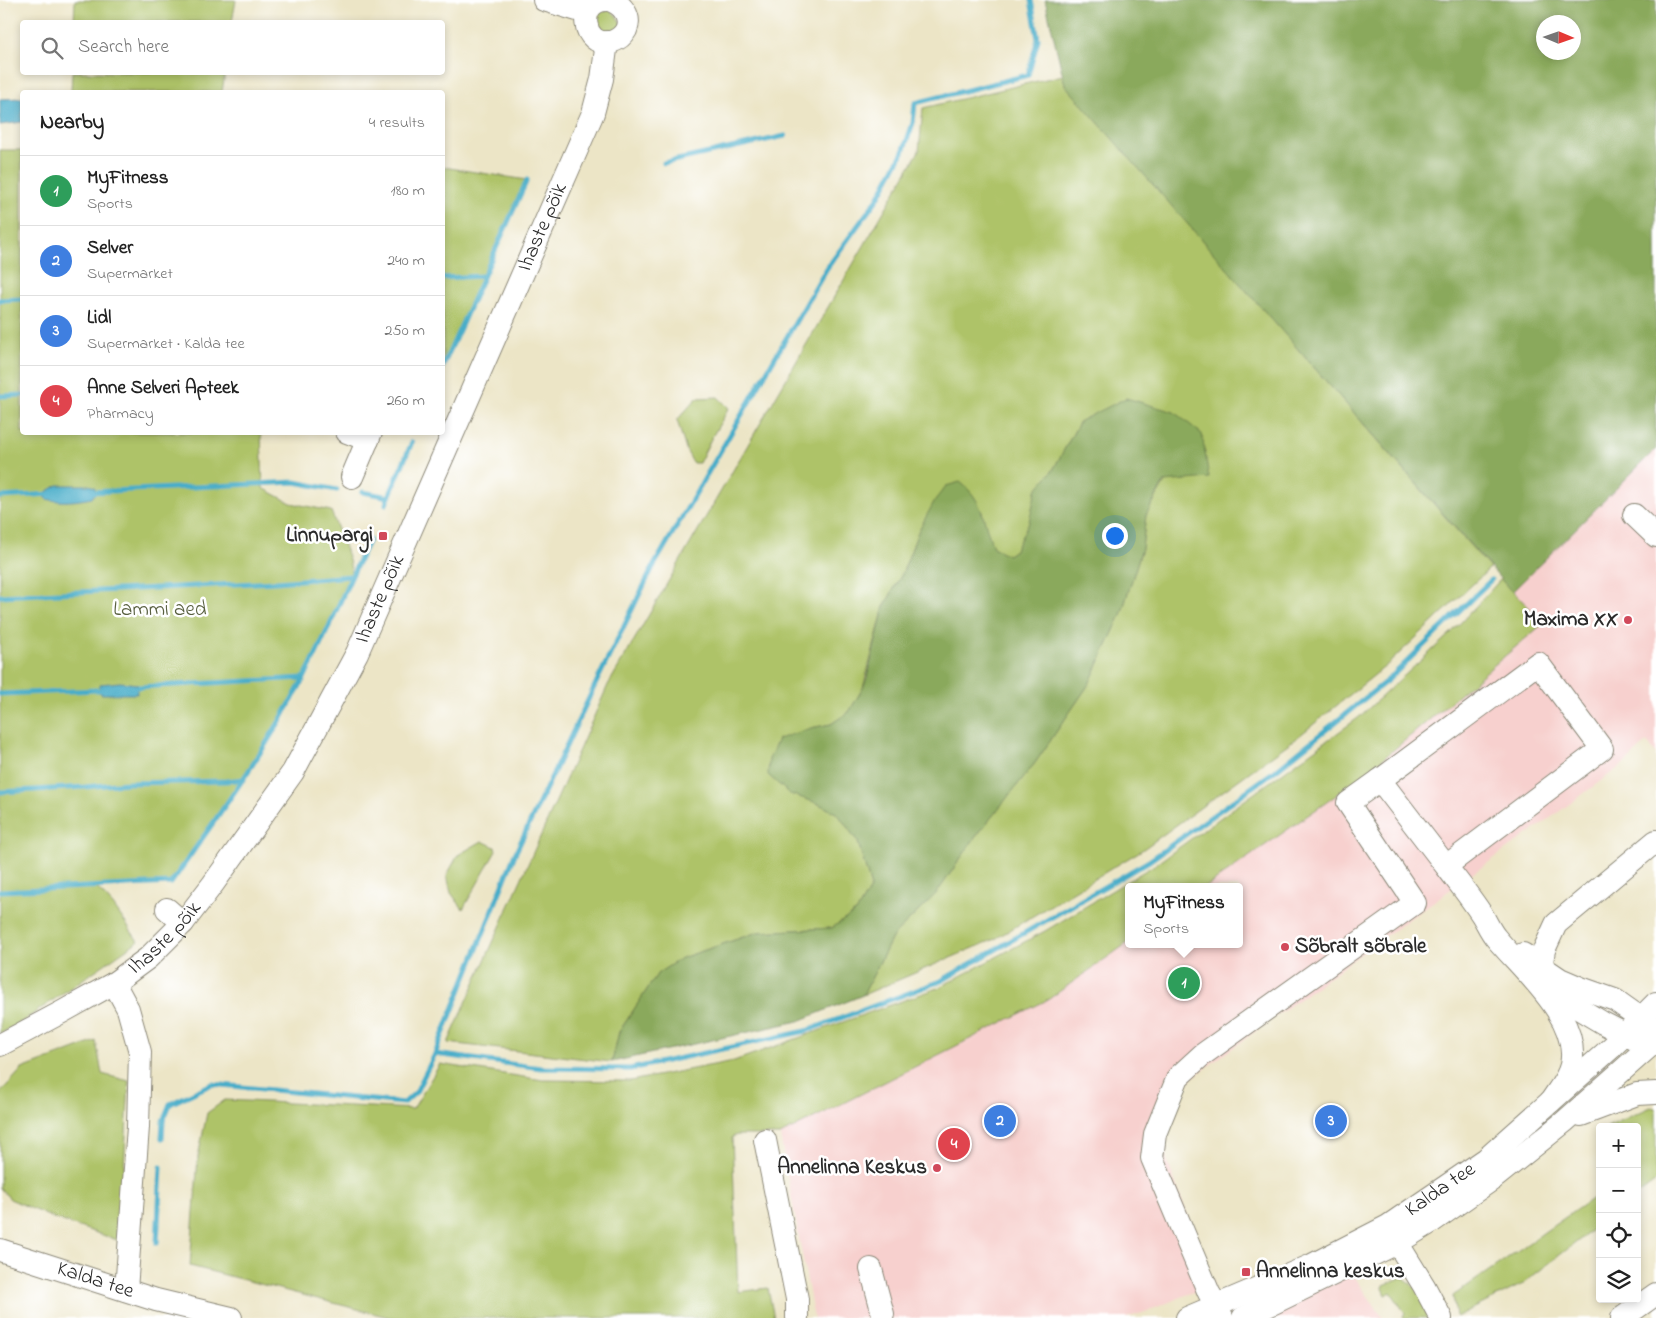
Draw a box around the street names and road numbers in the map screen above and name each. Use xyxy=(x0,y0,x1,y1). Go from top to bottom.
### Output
street label: Ihaste põik xyxy=(510,177,576,276)
street label: Ihaste põik xyxy=(348,550,413,648)
street label: Ihaste põik xyxy=(122,895,210,983)
street label: Kalda tee xyxy=(1399,1155,1482,1225)
street label: Kalda tee xyxy=(53,1254,138,1307)

